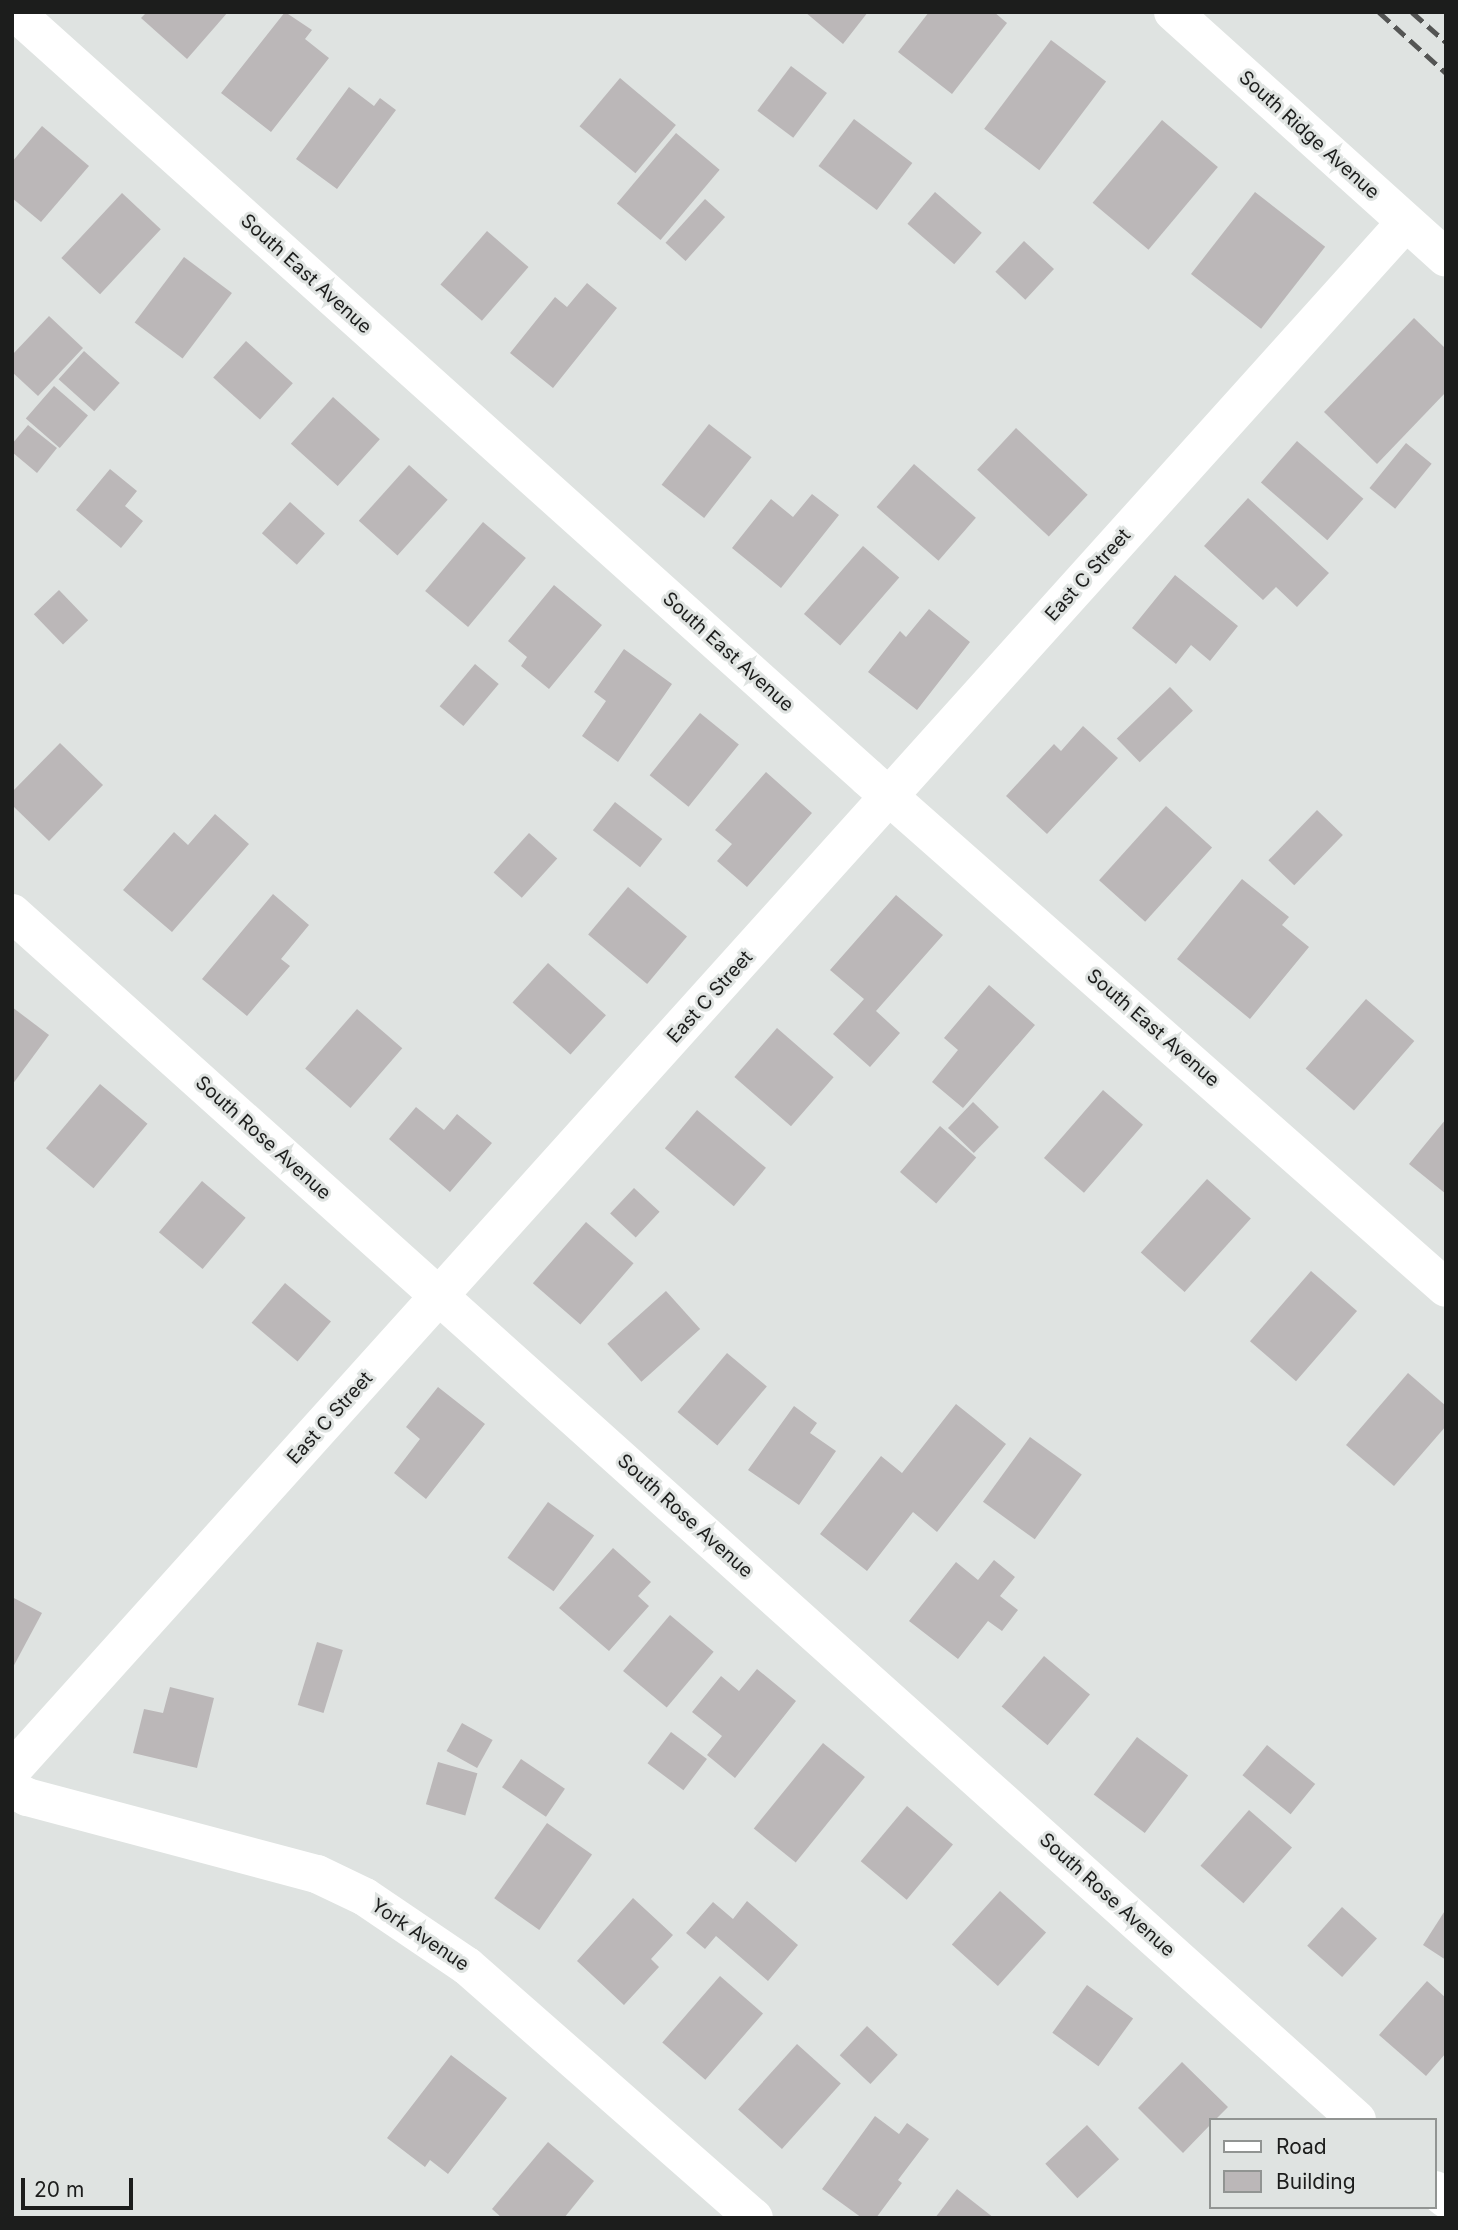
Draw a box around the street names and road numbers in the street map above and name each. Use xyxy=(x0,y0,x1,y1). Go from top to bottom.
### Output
street label: South Ridge Avenue xyxy=(1234,66,1384,204)
street label: South East Avenue xyxy=(236,209,376,339)
street label: East C Street xyxy=(1041,524,1135,626)
street label: South East Avenue xyxy=(658,587,798,717)
street label: East C Street xyxy=(663,946,757,1048)
street label: South East Avenue xyxy=(1082,964,1224,1092)
street label: South Rose Avenue xyxy=(191,1071,335,1205)
street label: East C Street xyxy=(283,1367,377,1469)
street label: South Rose Avenue xyxy=(613,1449,757,1583)
street label: South Rose Avenue xyxy=(1035,1828,1179,1962)
street label: York Avenue xyxy=(367,1894,473,1976)

